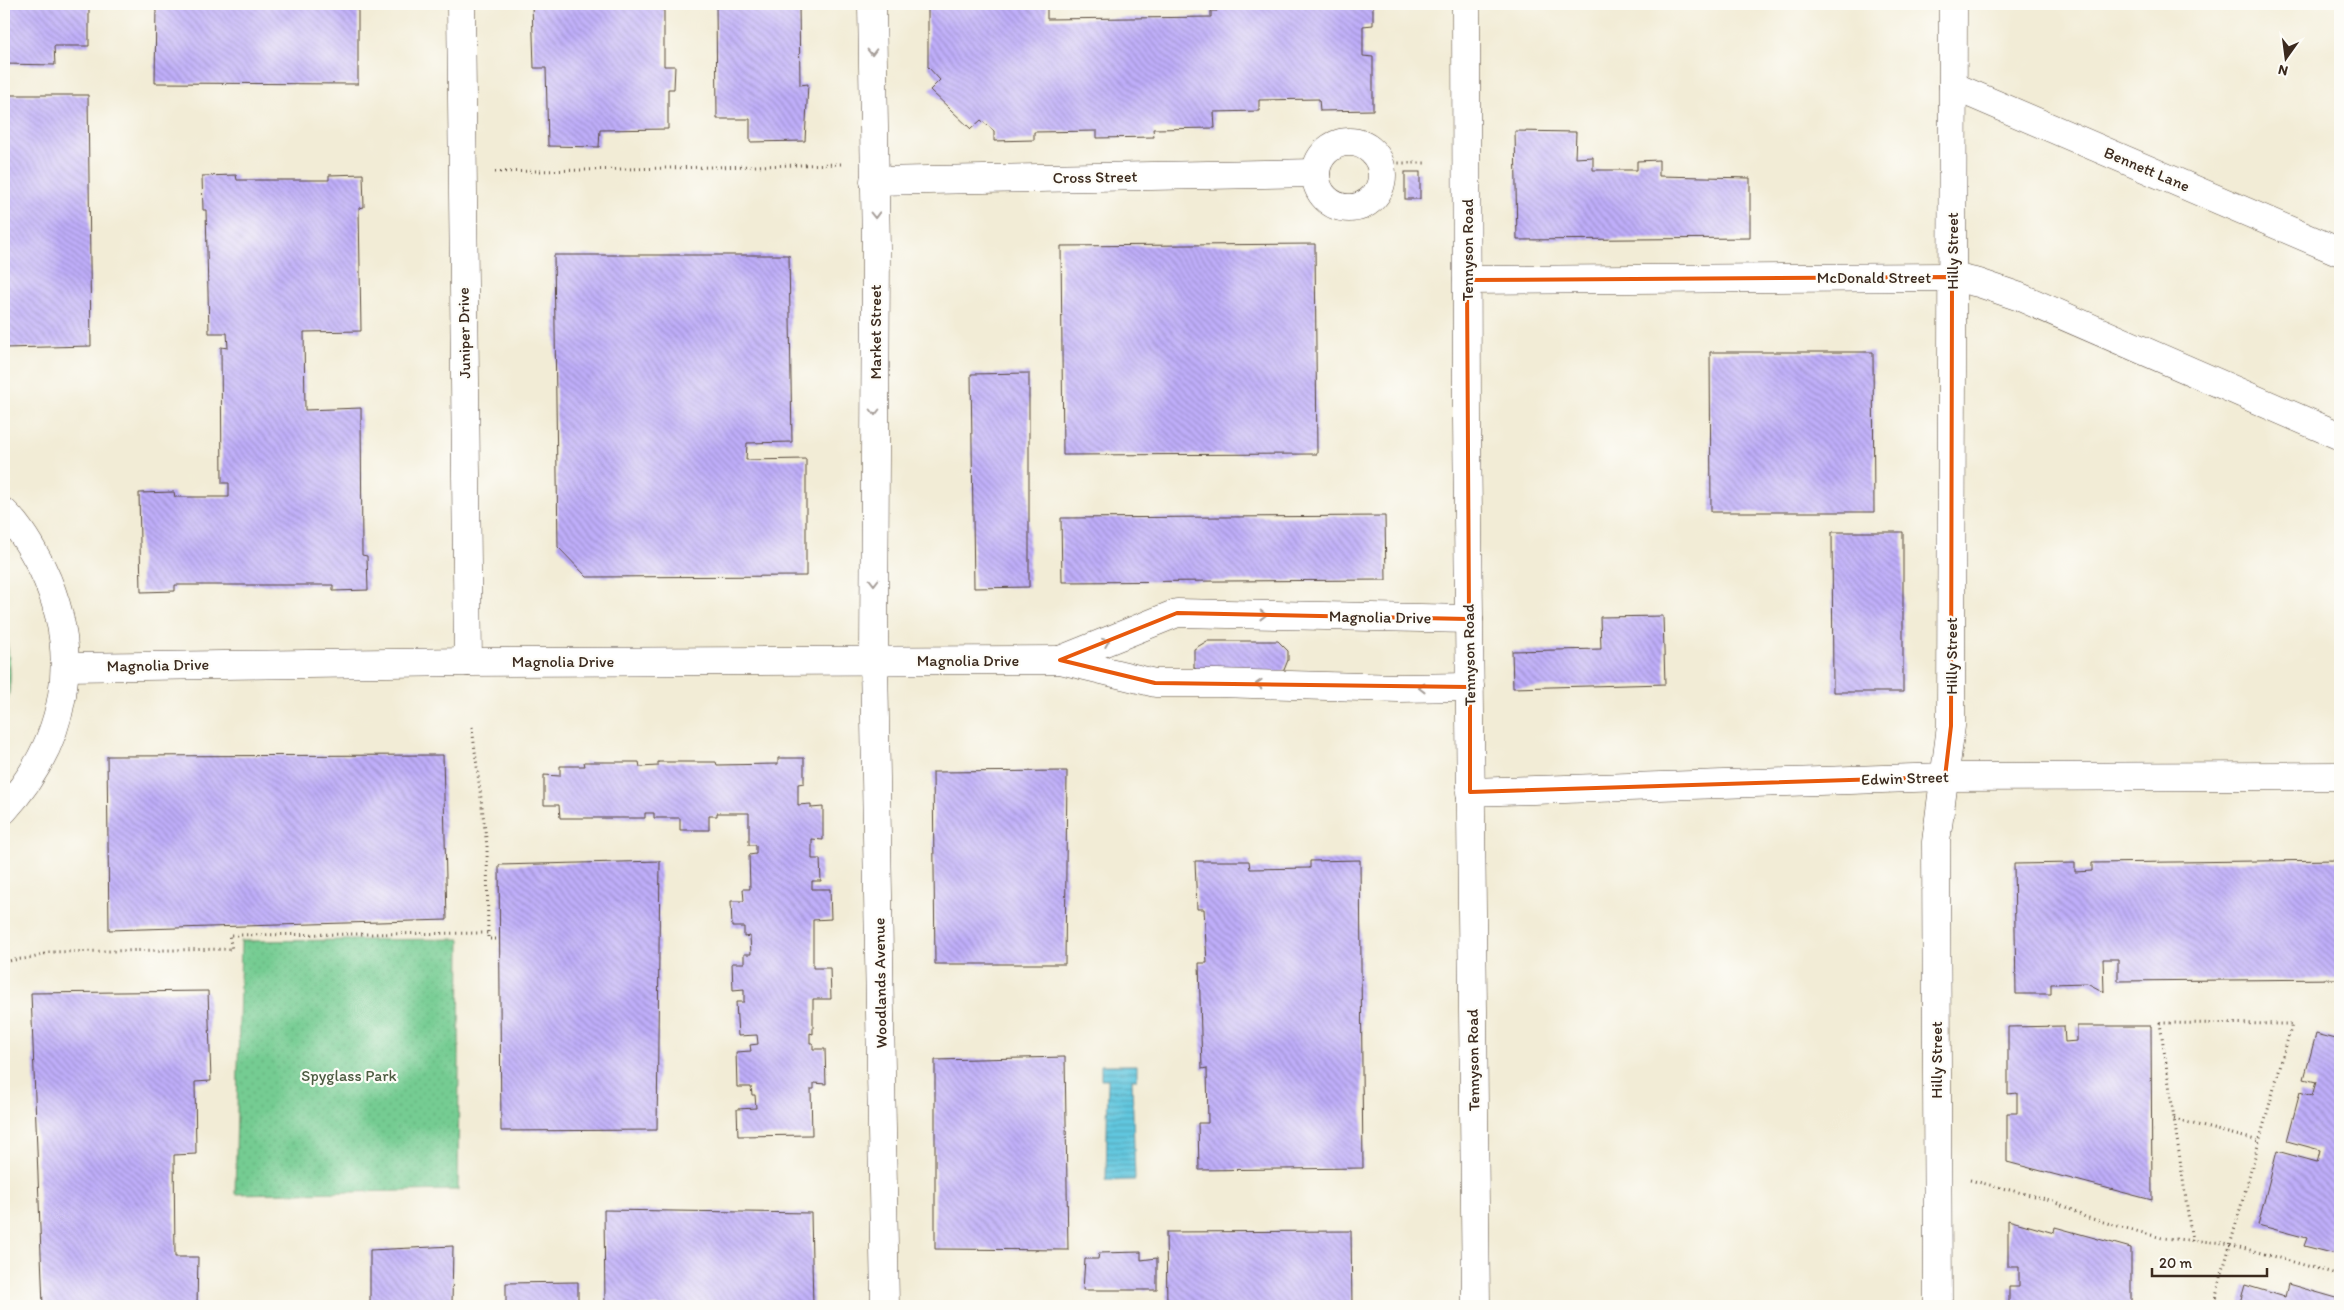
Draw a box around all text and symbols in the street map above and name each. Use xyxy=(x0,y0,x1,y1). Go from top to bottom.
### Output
north arrow xyxy=(2262,32,2312,82)
one-way arrow xyxy=(867,49,877,57)
text: N xyxy=(2276,61,2290,80)
street label: Bennett Lane xyxy=(2101,142,2193,196)
street label: Cross Street xyxy=(1052,167,1138,187)
street label: Tennyson Road xyxy=(1458,199,1477,301)
one-way arrow xyxy=(870,212,880,219)
street label: Hilly Street xyxy=(1943,212,1962,290)
street label: McDonald Street xyxy=(1817,268,1931,287)
street label: Market Street xyxy=(866,284,885,380)
street label: Juniper Drive xyxy=(454,287,474,379)
one-way arrow xyxy=(870,409,880,417)
one-way arrow xyxy=(869,578,879,586)
street label: Tennyson Road xyxy=(1459,603,1479,706)
street label: Magnolia Drive xyxy=(1329,607,1432,627)
one-way arrow xyxy=(1259,610,1267,620)
street label: Hilly Street xyxy=(1942,617,1961,695)
one-way arrow xyxy=(1101,638,1110,648)
street label: Magnolia Drive xyxy=(917,651,1020,670)
street label: Magnolia Drive xyxy=(512,652,615,671)
street label: Magnolia Drive xyxy=(107,655,210,675)
one-way arrow xyxy=(1255,679,1262,689)
one-way arrow xyxy=(1417,683,1425,693)
street label: Edwin Street xyxy=(1861,767,1949,789)
street label: Woodlands Avenue xyxy=(869,917,891,1048)
street label: Tennyson Road xyxy=(1463,1008,1483,1111)
street label: Hilly Street xyxy=(1927,1021,1946,1099)
park label: Spyglass Park xyxy=(301,1066,397,1085)
scale bar xyxy=(2152,1245,2266,1277)
text: 20 m xyxy=(2159,1254,2193,1272)

